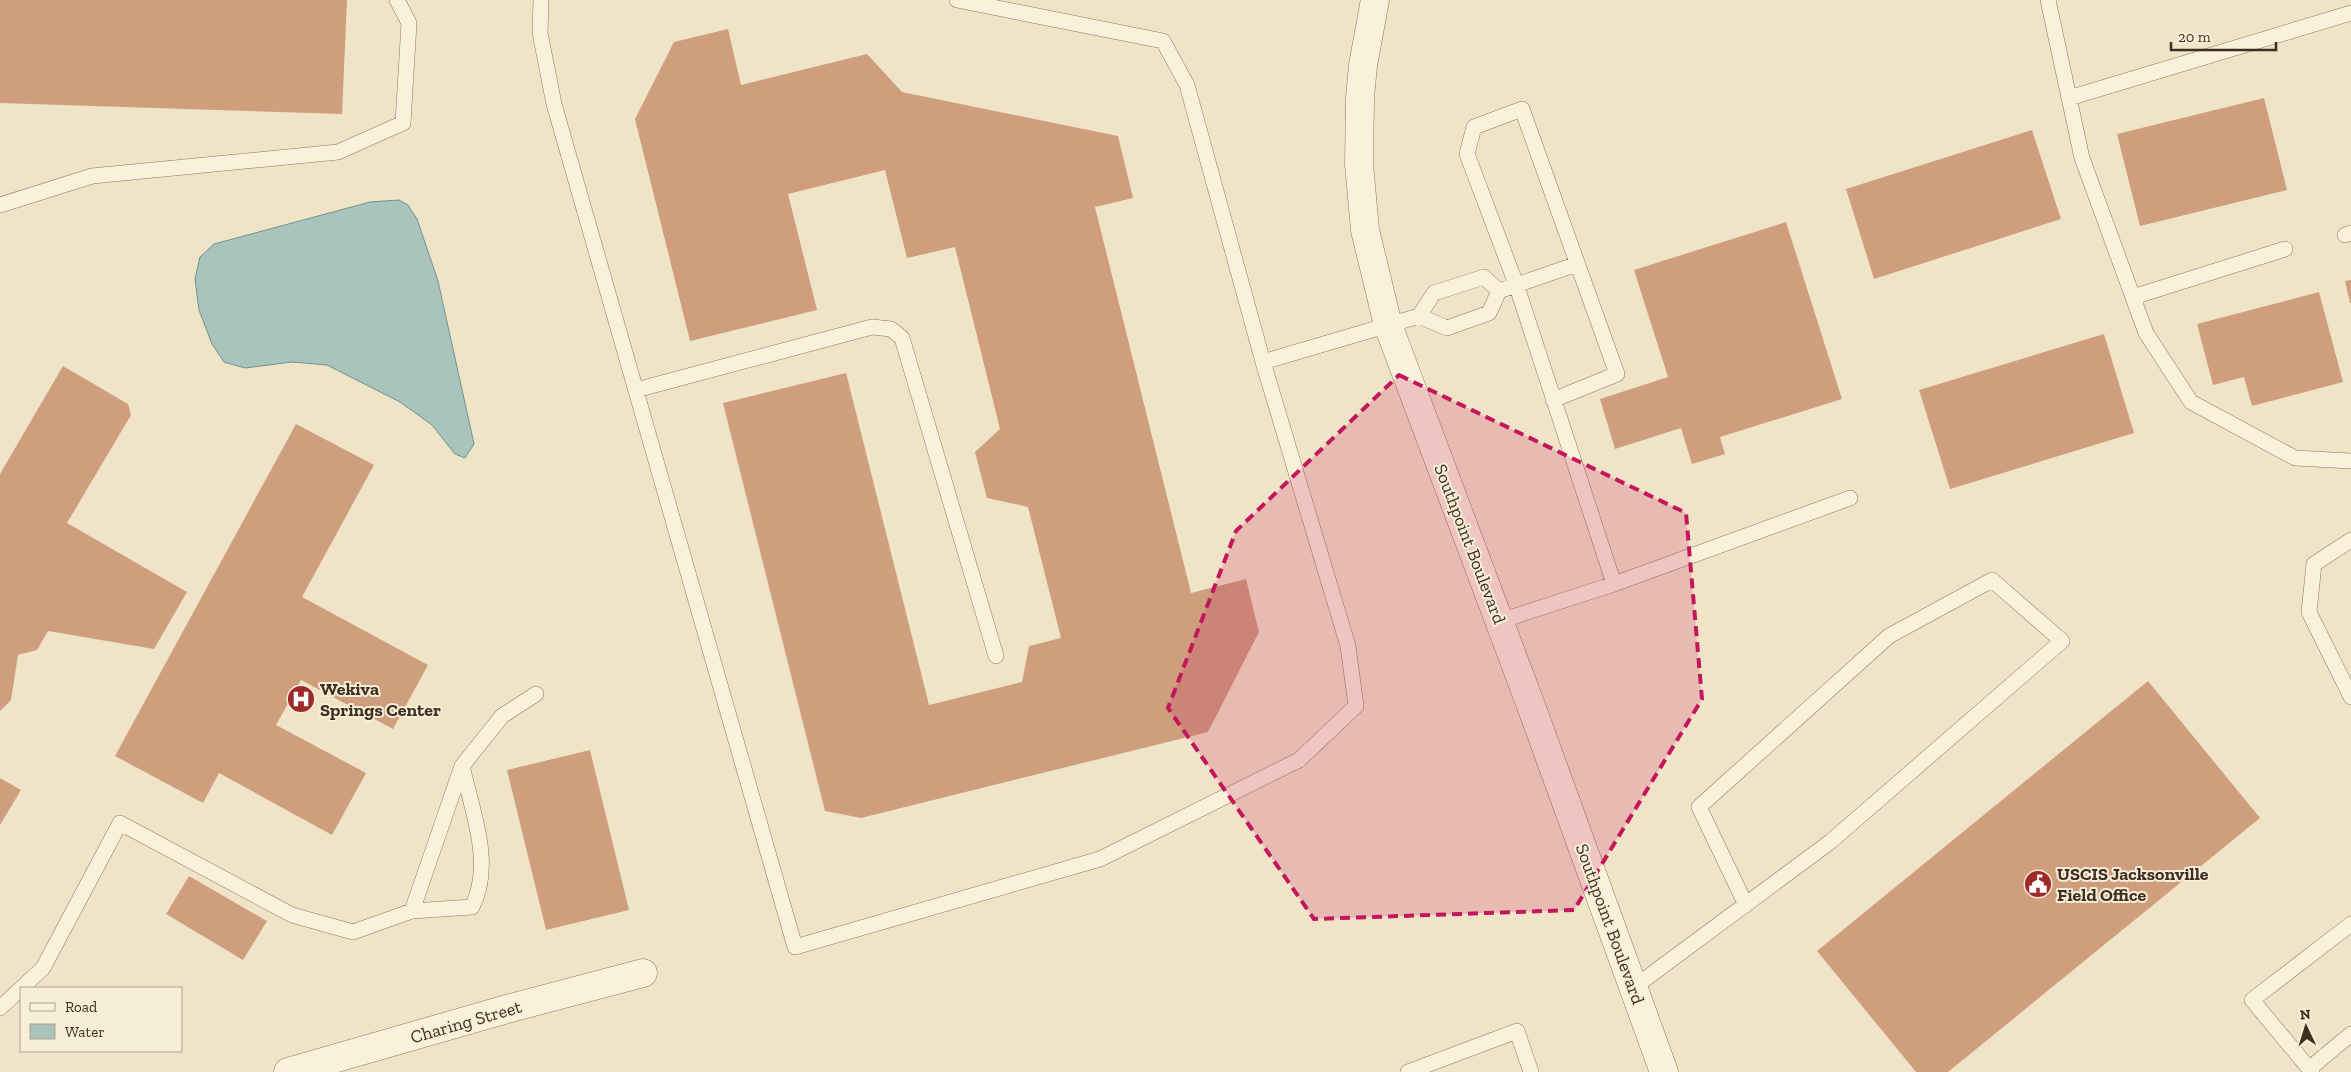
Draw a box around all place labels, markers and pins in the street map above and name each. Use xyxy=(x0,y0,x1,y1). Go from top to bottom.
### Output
place label: Wekiva Springs Center xyxy=(320,678,441,721)
hospital icon: Wekiva Springs Center xyxy=(286,684,316,714)
place label: USCIS Jacksonville Field Office xyxy=(2057,863,2209,906)
public building icon: USCIS Jacksonville Field Office xyxy=(2023,869,2053,899)

